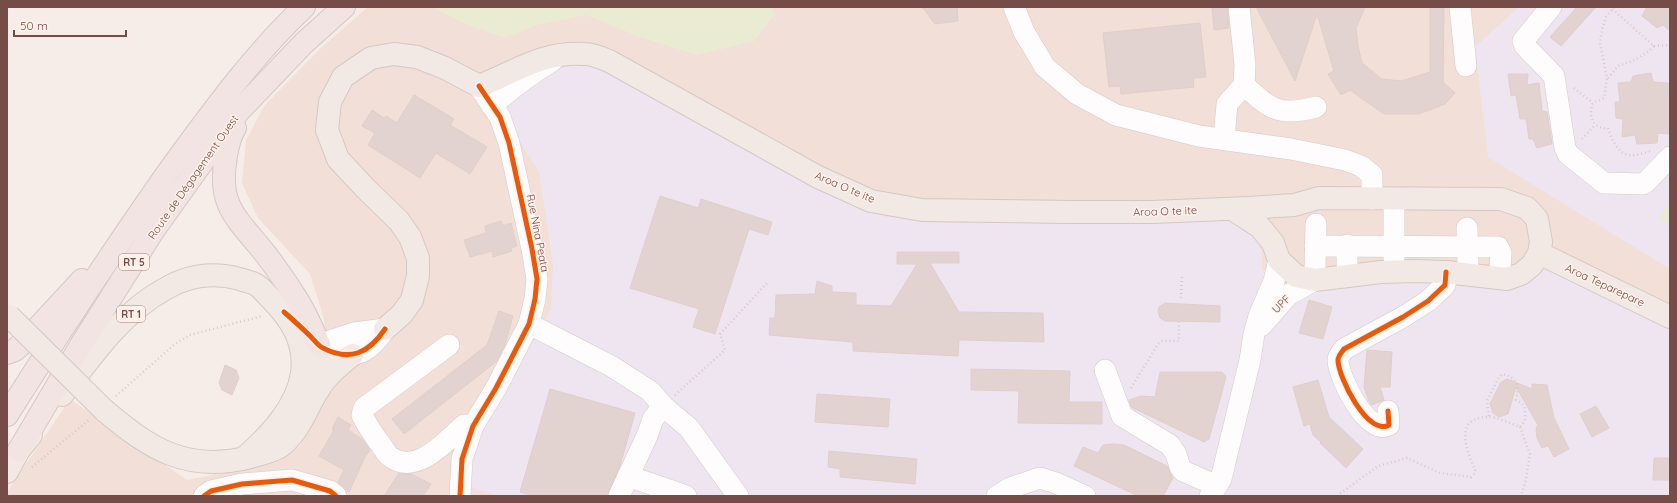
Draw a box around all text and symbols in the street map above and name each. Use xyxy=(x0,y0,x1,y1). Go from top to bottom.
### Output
scale bar xyxy=(14,12,126,38)
text: 50 m xyxy=(20,18,48,33)
street label: Route de Dégagement Ouest xyxy=(145,112,242,242)
street label: Aroa O te ite xyxy=(813,168,877,206)
street label: Rue Nina Peata xyxy=(524,193,552,273)
street label: Aroa O te ite xyxy=(1133,203,1197,219)
road number: RT 5 xyxy=(119,254,149,270)
street label: Aroa Teparepare xyxy=(1563,260,1647,310)
street label: UPF xyxy=(1269,292,1293,316)
road number: RT 1 xyxy=(117,306,145,322)

